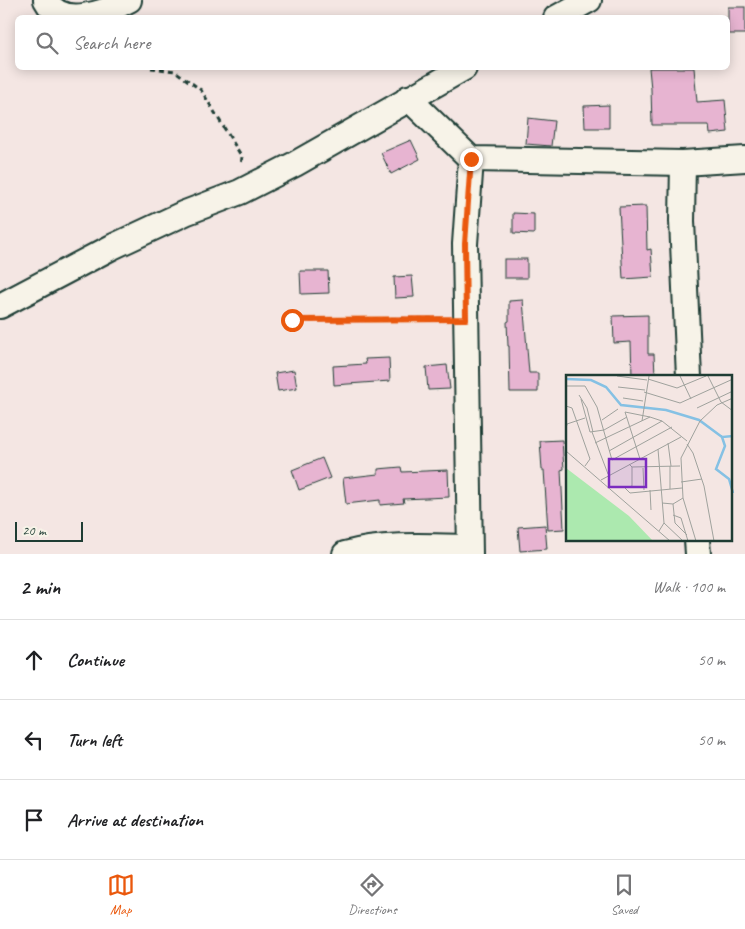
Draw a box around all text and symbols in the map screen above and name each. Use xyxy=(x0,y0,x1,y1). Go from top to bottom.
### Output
search box xyxy=(15,15,730,70)
icon: search xyxy=(33,29,61,57)
text: Search here xyxy=(73,31,150,55)
route end xyxy=(460,148,483,171)
route start xyxy=(281,309,304,332)
inset map xyxy=(566,375,732,542)
scale bar xyxy=(15,519,82,542)
text: 20 m xyxy=(22,522,46,539)
text: 2 min xyxy=(20,574,60,600)
text: Walk · 100 m xyxy=(653,577,725,597)
icon: ahead xyxy=(20,646,48,674)
text: Continue xyxy=(67,648,124,672)
text: 50 m xyxy=(698,650,725,670)
icon: left xyxy=(20,726,48,754)
text: Turn left xyxy=(67,728,122,752)
text: 50 m xyxy=(698,730,725,750)
icon: arrive xyxy=(20,806,48,834)
text: Arrive at destination xyxy=(67,808,203,832)
tab: Map xyxy=(107,871,135,918)
tab: Directions xyxy=(348,871,397,918)
tab: Saved xyxy=(610,871,638,918)

